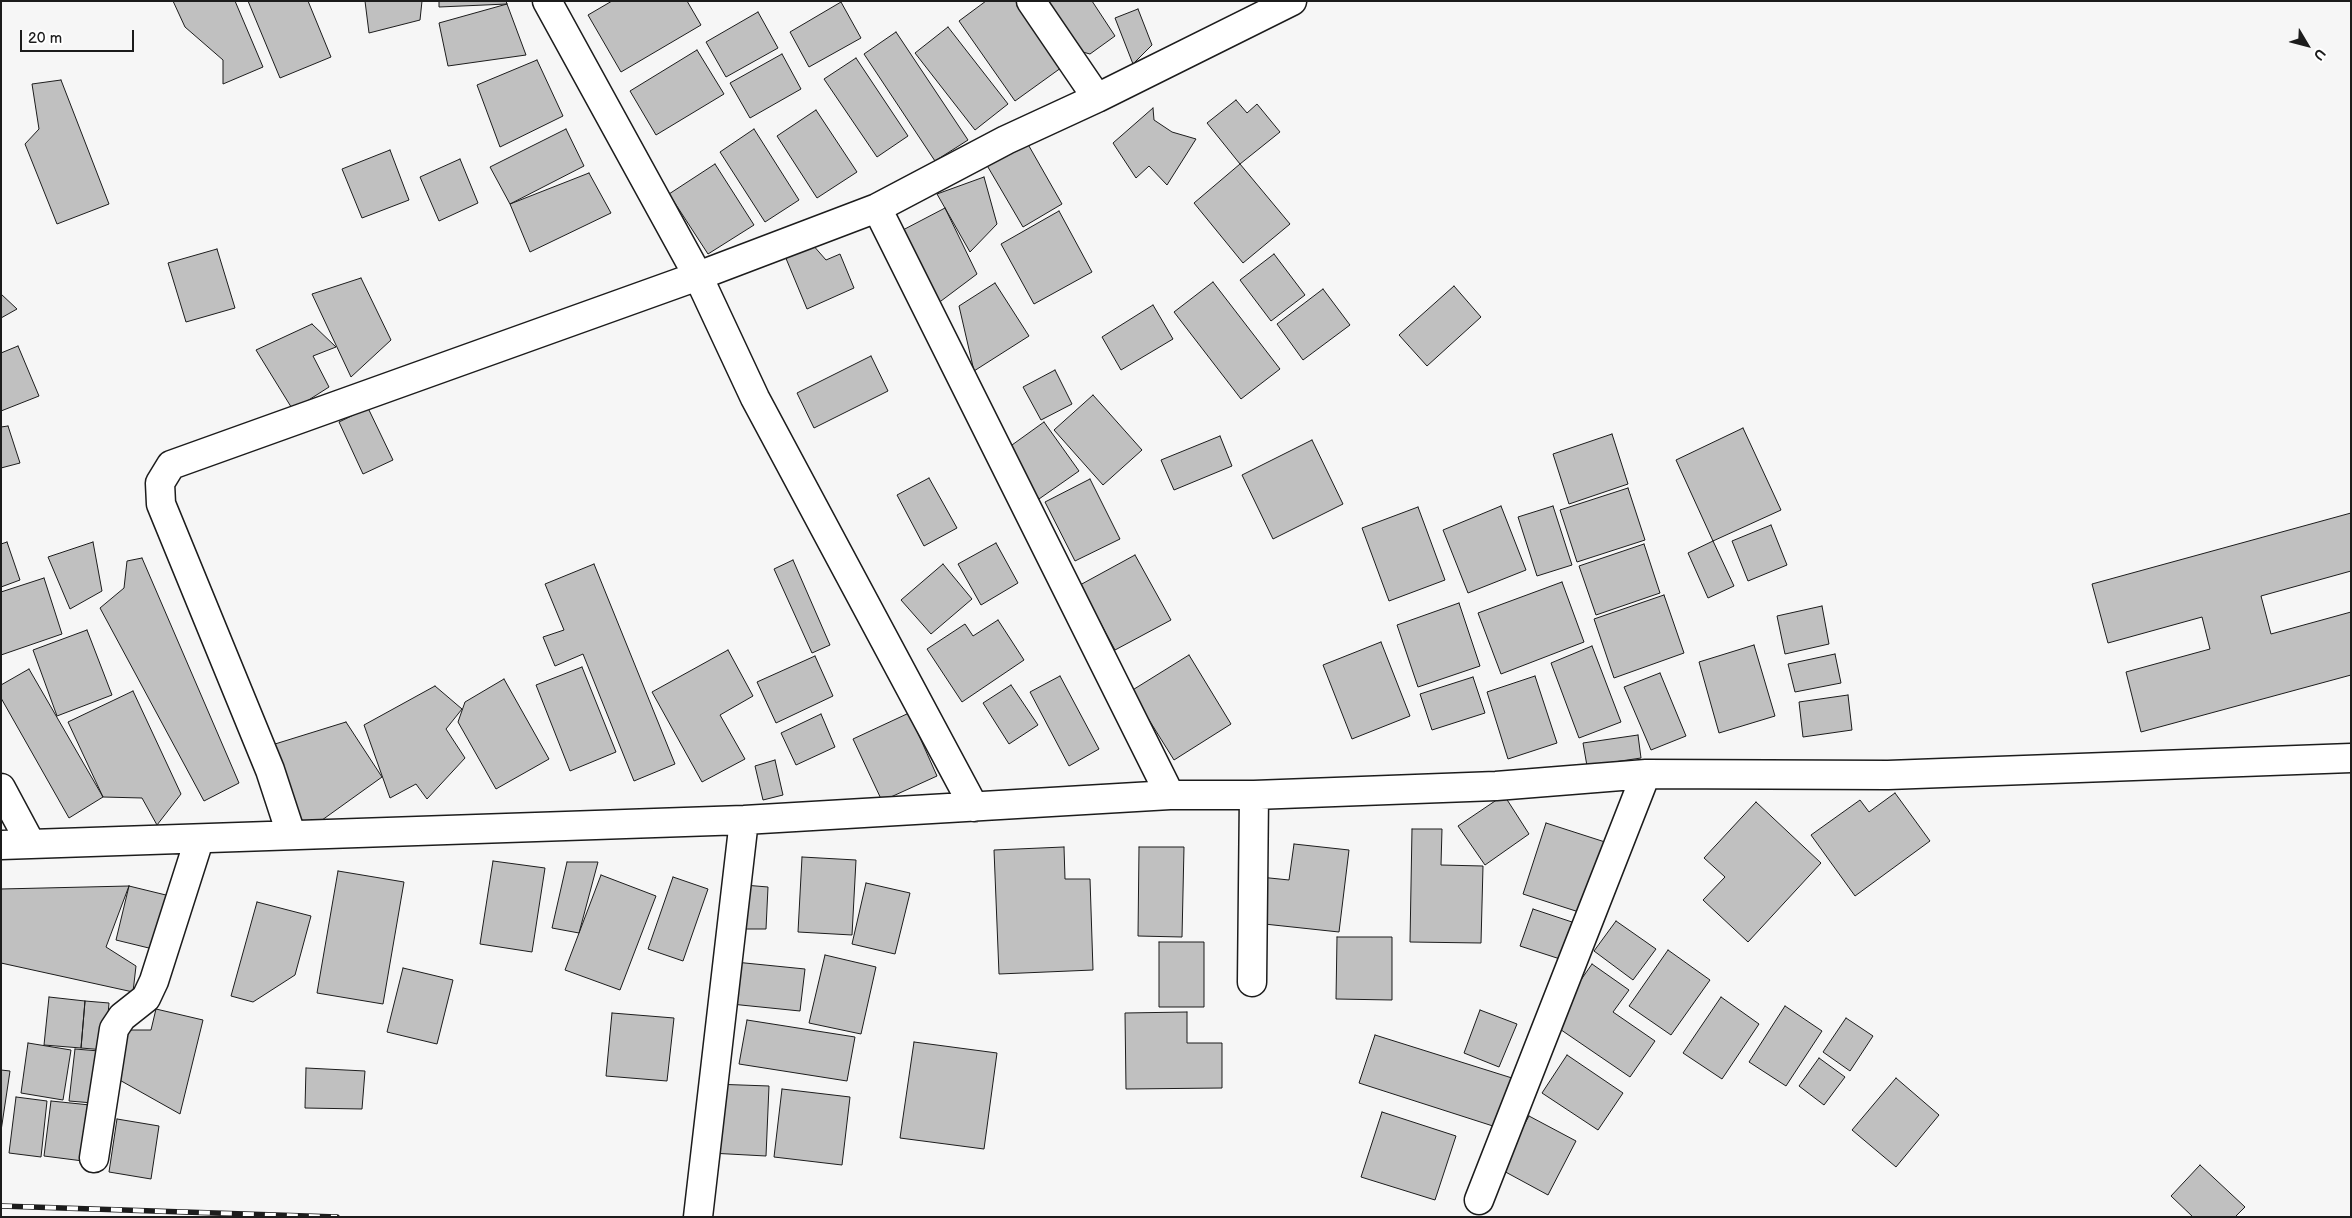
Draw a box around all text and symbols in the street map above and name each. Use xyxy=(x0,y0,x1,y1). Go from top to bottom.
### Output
scale bar xyxy=(22,20,136,52)
north arrow xyxy=(2282,20,2332,70)
text: 20 m xyxy=(28,29,62,48)
text: U xyxy=(2310,45,2329,63)

